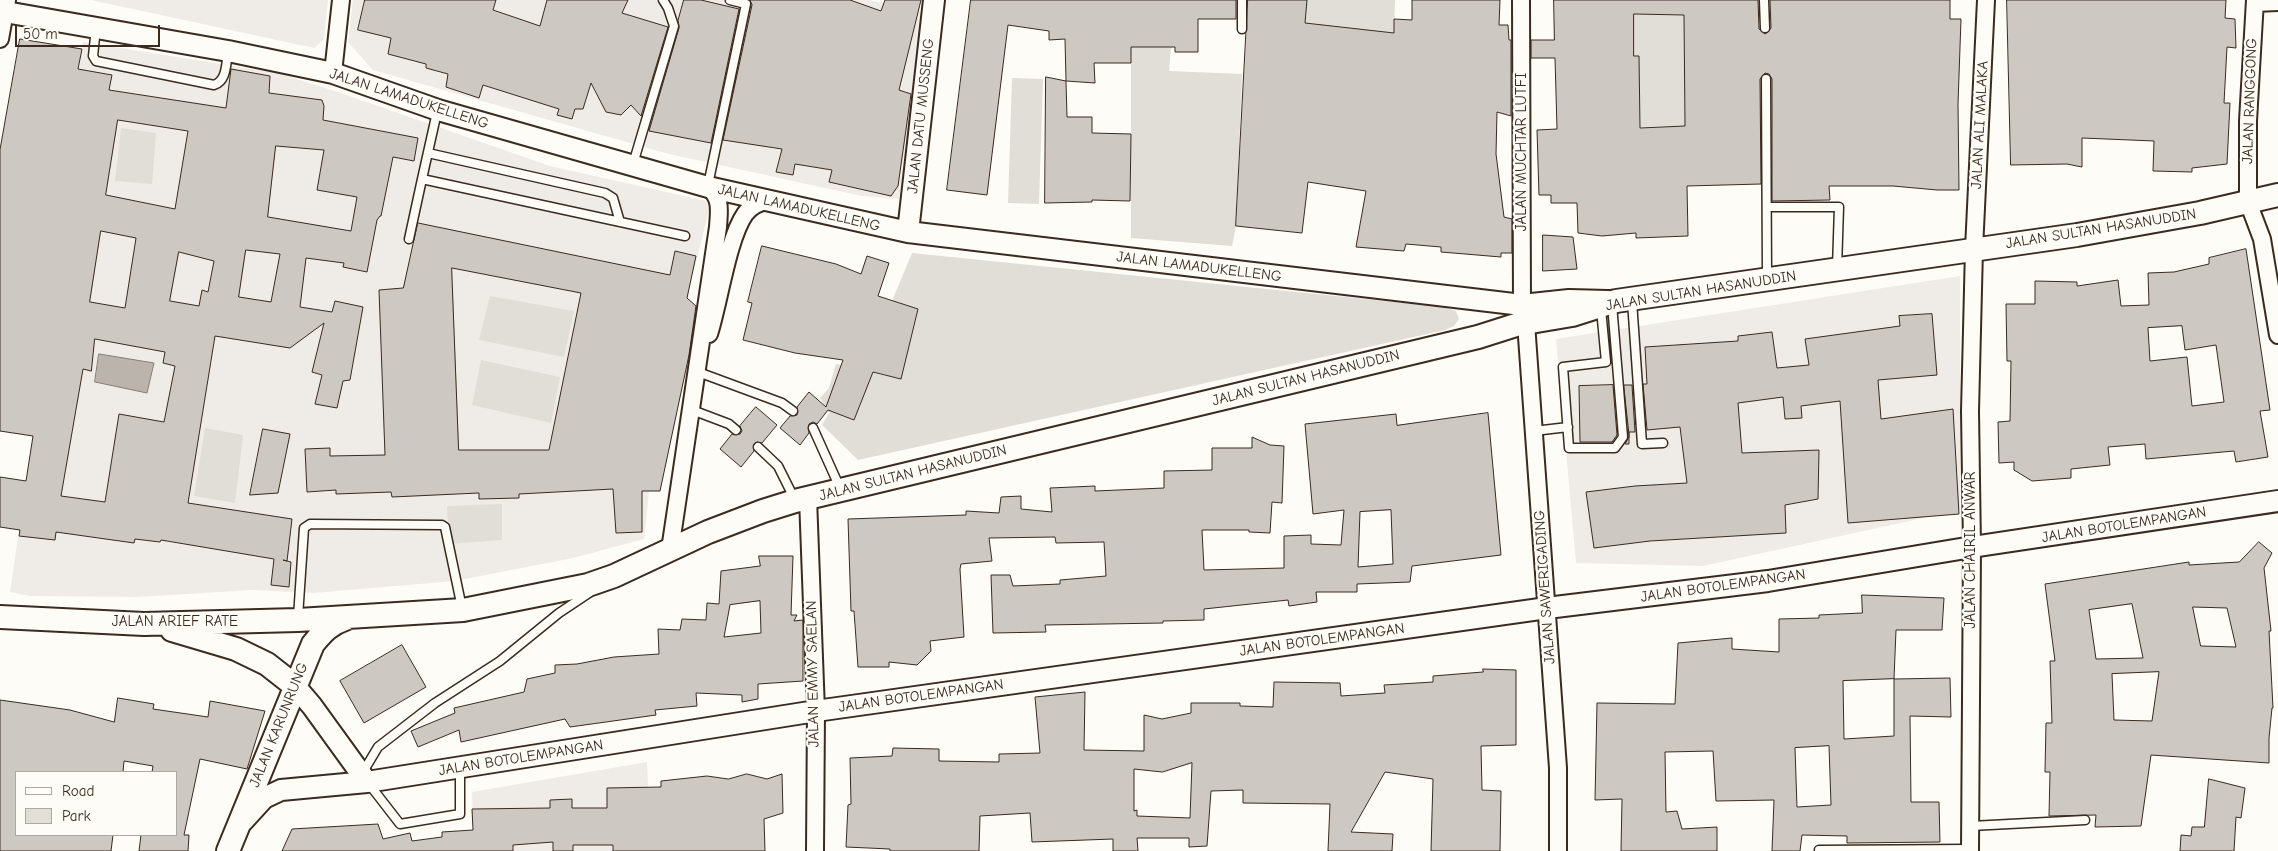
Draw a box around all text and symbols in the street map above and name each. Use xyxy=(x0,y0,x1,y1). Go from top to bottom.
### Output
scale bar xyxy=(18,15,162,47)
text: 50 m xyxy=(23,25,58,43)
street label: JALAN DATU MUSSENG xyxy=(904,37,938,195)
street label: JALAN RANGGONG xyxy=(2239,38,2261,164)
street label: JALAN ALI MALAKA xyxy=(1968,60,1992,190)
street label: JALAN LAMADUKELLENG xyxy=(327,65,491,133)
street label: JALAN MUCHTAR LUTFI xyxy=(1513,73,1531,231)
street label: JALAN LAMADUKELLENG xyxy=(716,181,882,235)
street label: JALAN SULTAN HASANUDDIN xyxy=(2005,205,2197,253)
street label: JALAN LAMADUKELLENG xyxy=(1115,248,1283,286)
street label: JALAN SULTAN HASANUDDIN xyxy=(1605,267,1797,315)
street label: JALAN SULTAN HASANUDDIN xyxy=(1210,346,1402,410)
street label: JALAN SULTAN HASANUDDIN xyxy=(817,441,1009,505)
street label: JALAN CHAIRIL ANWAR xyxy=(1962,471,1980,629)
street label: JALAN BOTOLEMPANGAN xyxy=(2040,503,2208,547)
street label: JALAN SAWERIGADING xyxy=(1531,509,1559,665)
street label: JALAN BOTOLEMPANGAN xyxy=(1639,566,1807,606)
street label: JALAN EMMY SAELAN xyxy=(803,600,823,748)
street label: JALAN ARIEF RATE xyxy=(112,613,238,631)
street label: JALAN BOTOLEMPANGAN xyxy=(1238,620,1406,660)
street label: JALAN KARUNRUNG xyxy=(246,660,312,790)
street label: JALAN BOTOLEMPANGAN xyxy=(837,676,1005,716)
street label: JALAN BOTOLEMPANGAN xyxy=(437,736,605,780)
legend xyxy=(15,771,178,836)
text: Road xyxy=(62,782,94,800)
text: Park xyxy=(62,807,91,825)

